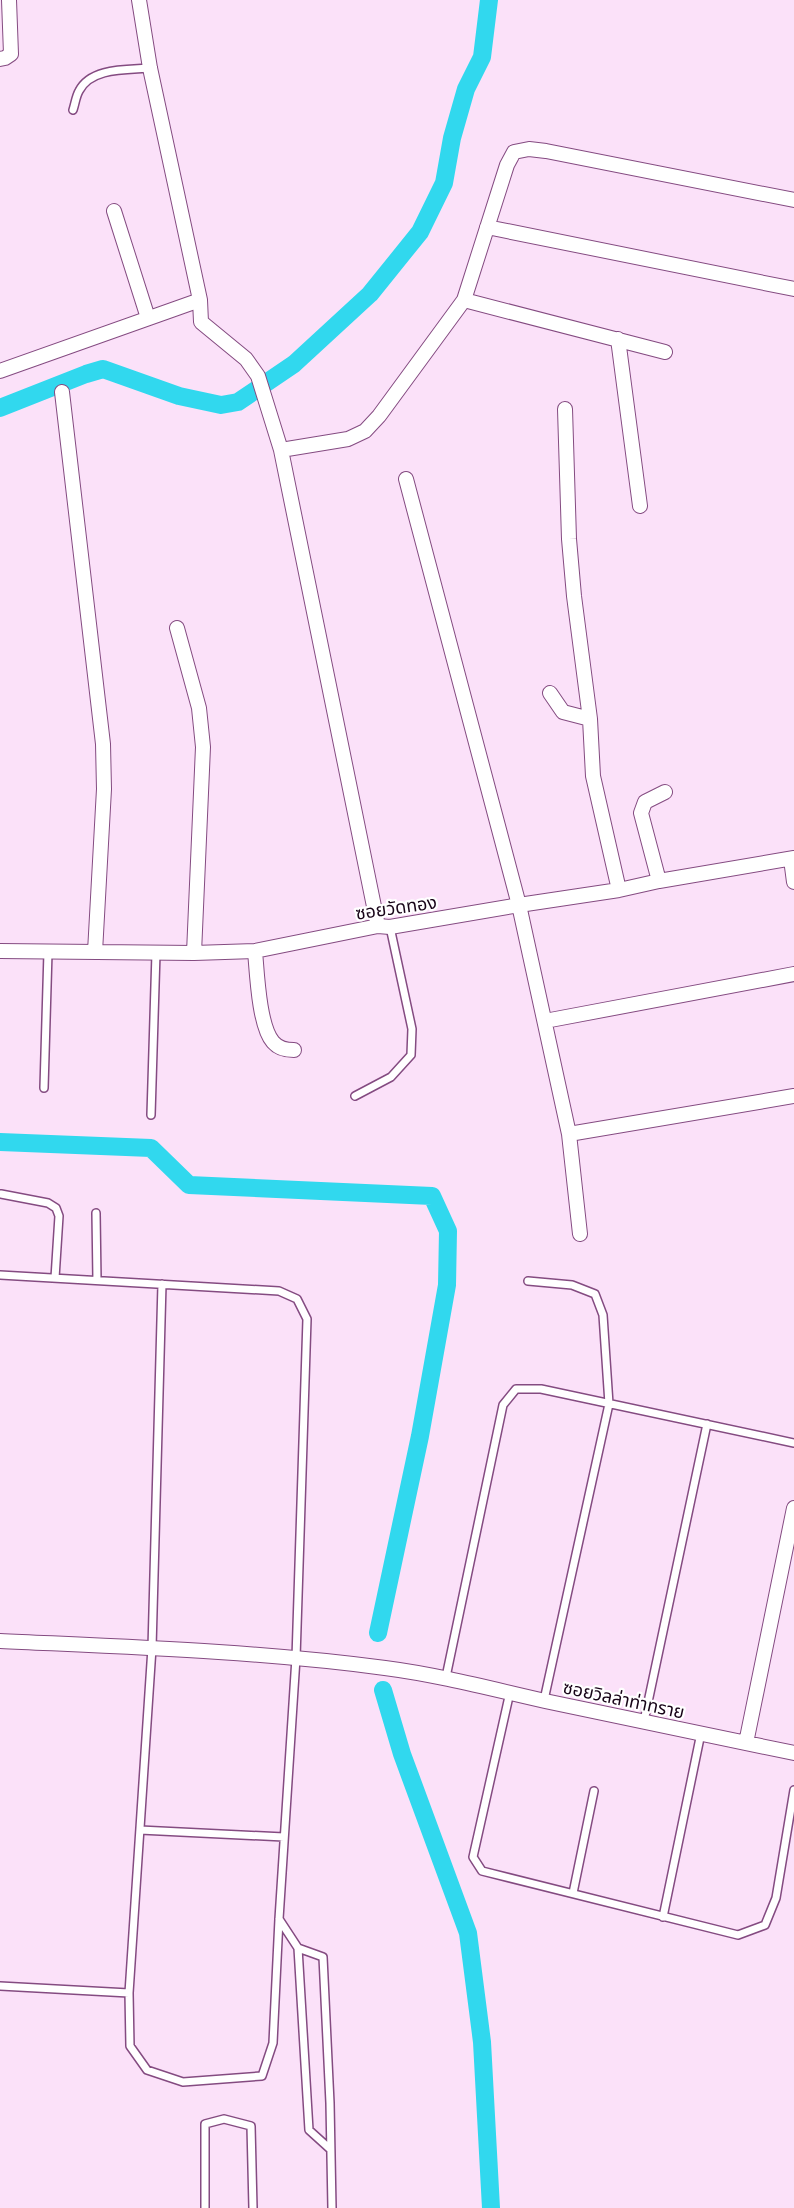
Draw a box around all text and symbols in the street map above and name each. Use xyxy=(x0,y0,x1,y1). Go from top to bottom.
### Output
street label: ซอยวัดทอง xyxy=(354,891,438,923)
street label: ซอยวิลล่าท่าทราย xyxy=(561,1676,687,1722)

